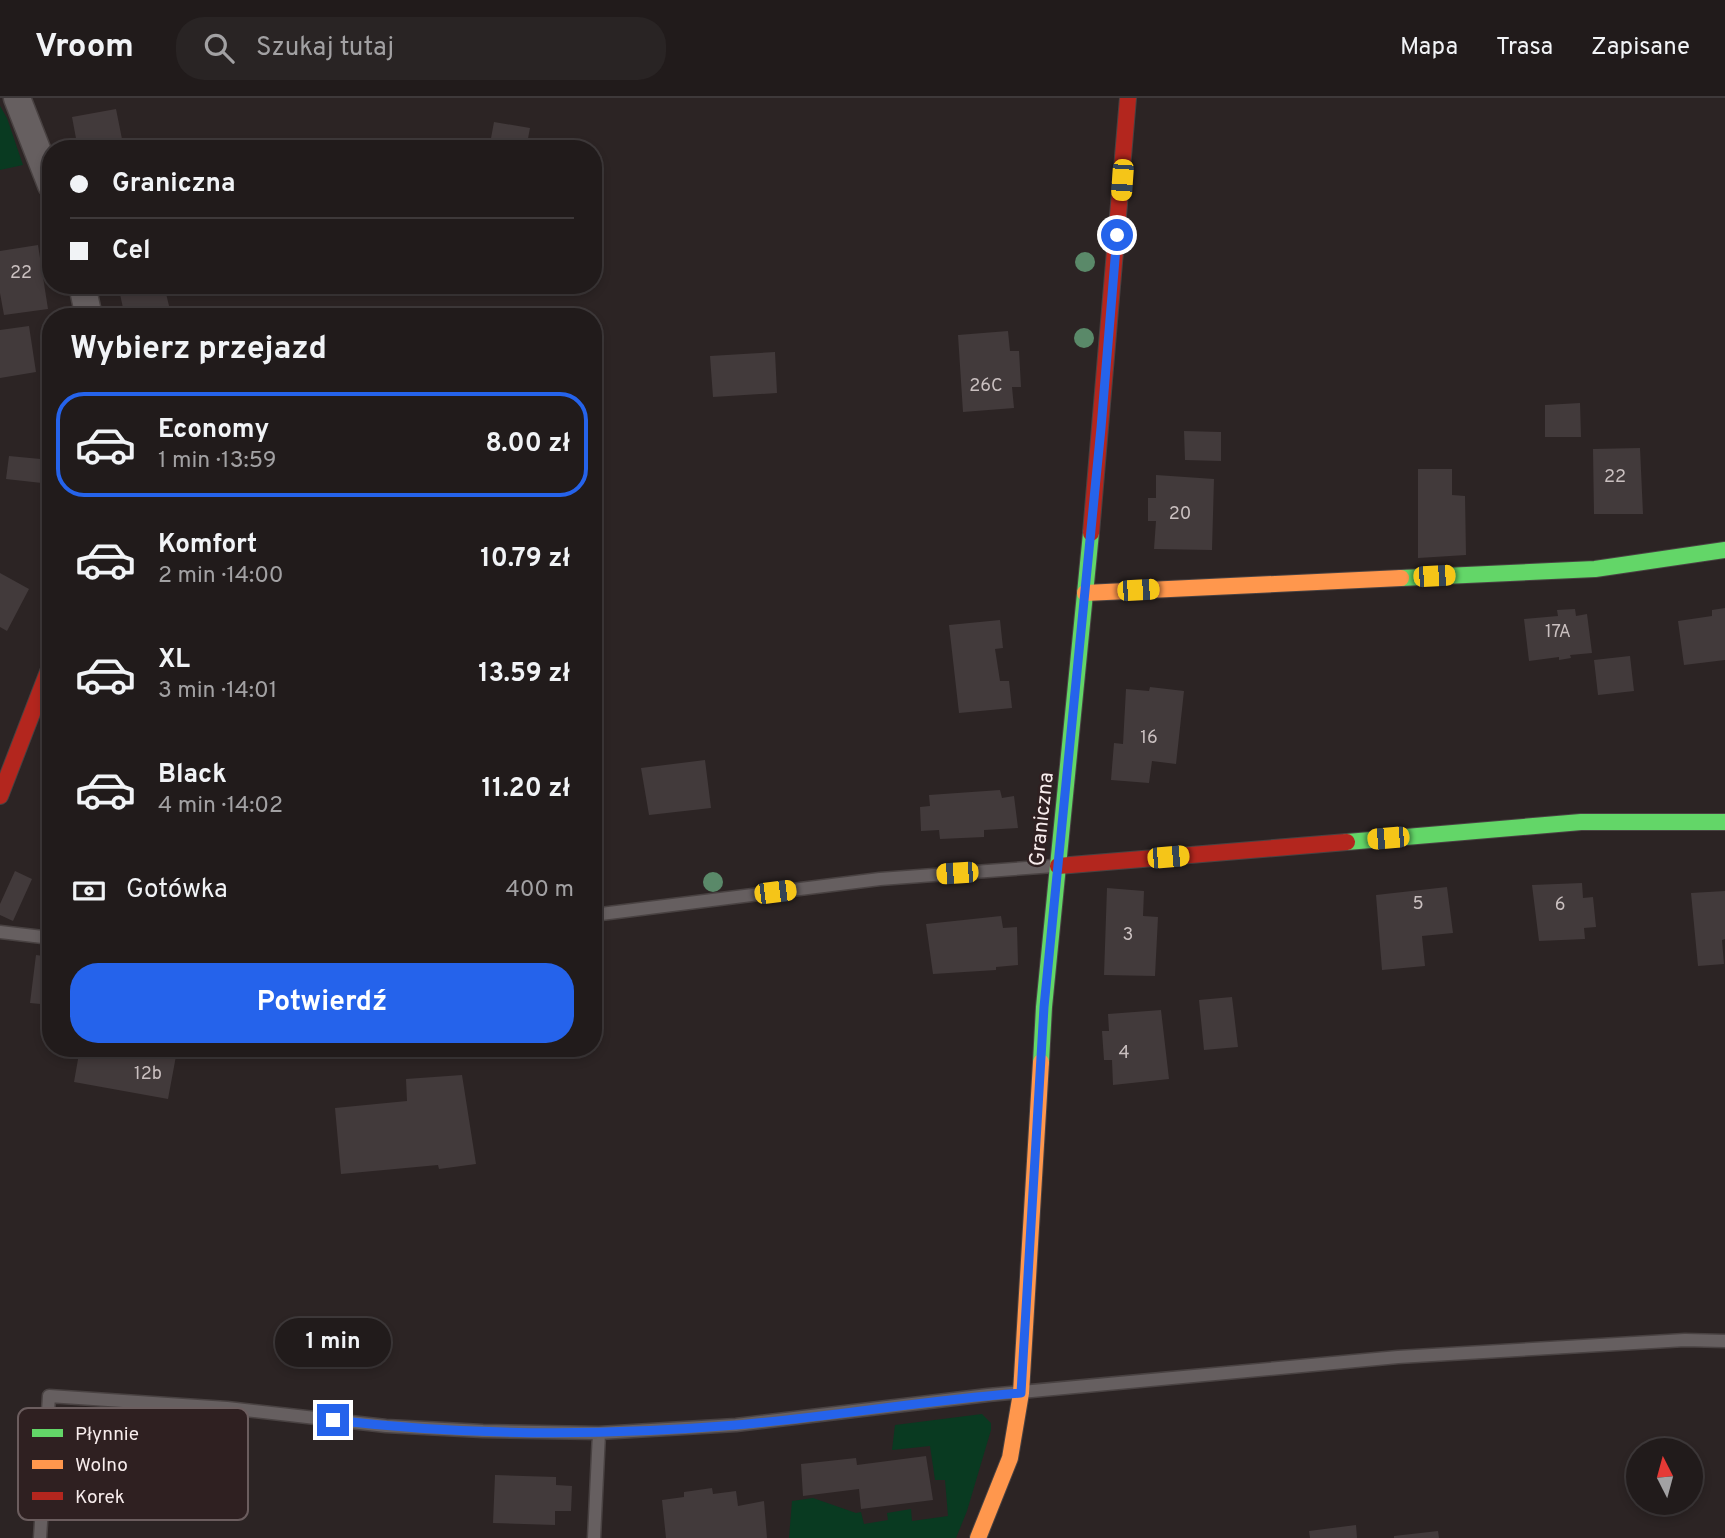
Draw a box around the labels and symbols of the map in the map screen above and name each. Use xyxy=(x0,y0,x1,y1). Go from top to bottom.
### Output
car xyxy=(1111,158,1134,202)
route start xyxy=(1101,219,1133,251)
house number: 22 xyxy=(10,262,32,285)
house number: 26C xyxy=(969,375,1003,398)
house number: 22 xyxy=(1604,466,1626,489)
house number: 20 xyxy=(1169,503,1191,526)
car xyxy=(1413,564,1456,588)
car xyxy=(1117,578,1160,602)
house number: 17A xyxy=(1545,621,1571,644)
house number: 16 xyxy=(1140,727,1158,750)
street label: Graniczna xyxy=(1024,771,1061,868)
car xyxy=(1367,826,1410,850)
car xyxy=(1147,845,1190,869)
car xyxy=(936,861,979,885)
car xyxy=(753,879,798,905)
house number: 5 xyxy=(1412,893,1424,916)
house number: 6 xyxy=(1555,894,1565,917)
house number: 3 xyxy=(1123,924,1133,947)
house number: 4 xyxy=(1118,1042,1130,1065)
house number: 12b xyxy=(134,1063,162,1086)
callout: 1 min xyxy=(275,1318,391,1368)
route end xyxy=(317,1404,349,1436)
legend xyxy=(18,1408,248,1520)
text: Płynnie xyxy=(75,1423,139,1447)
north arrow xyxy=(1626,1438,1703,1516)
text: Wolno xyxy=(75,1454,128,1478)
text: Korek xyxy=(75,1486,125,1510)

